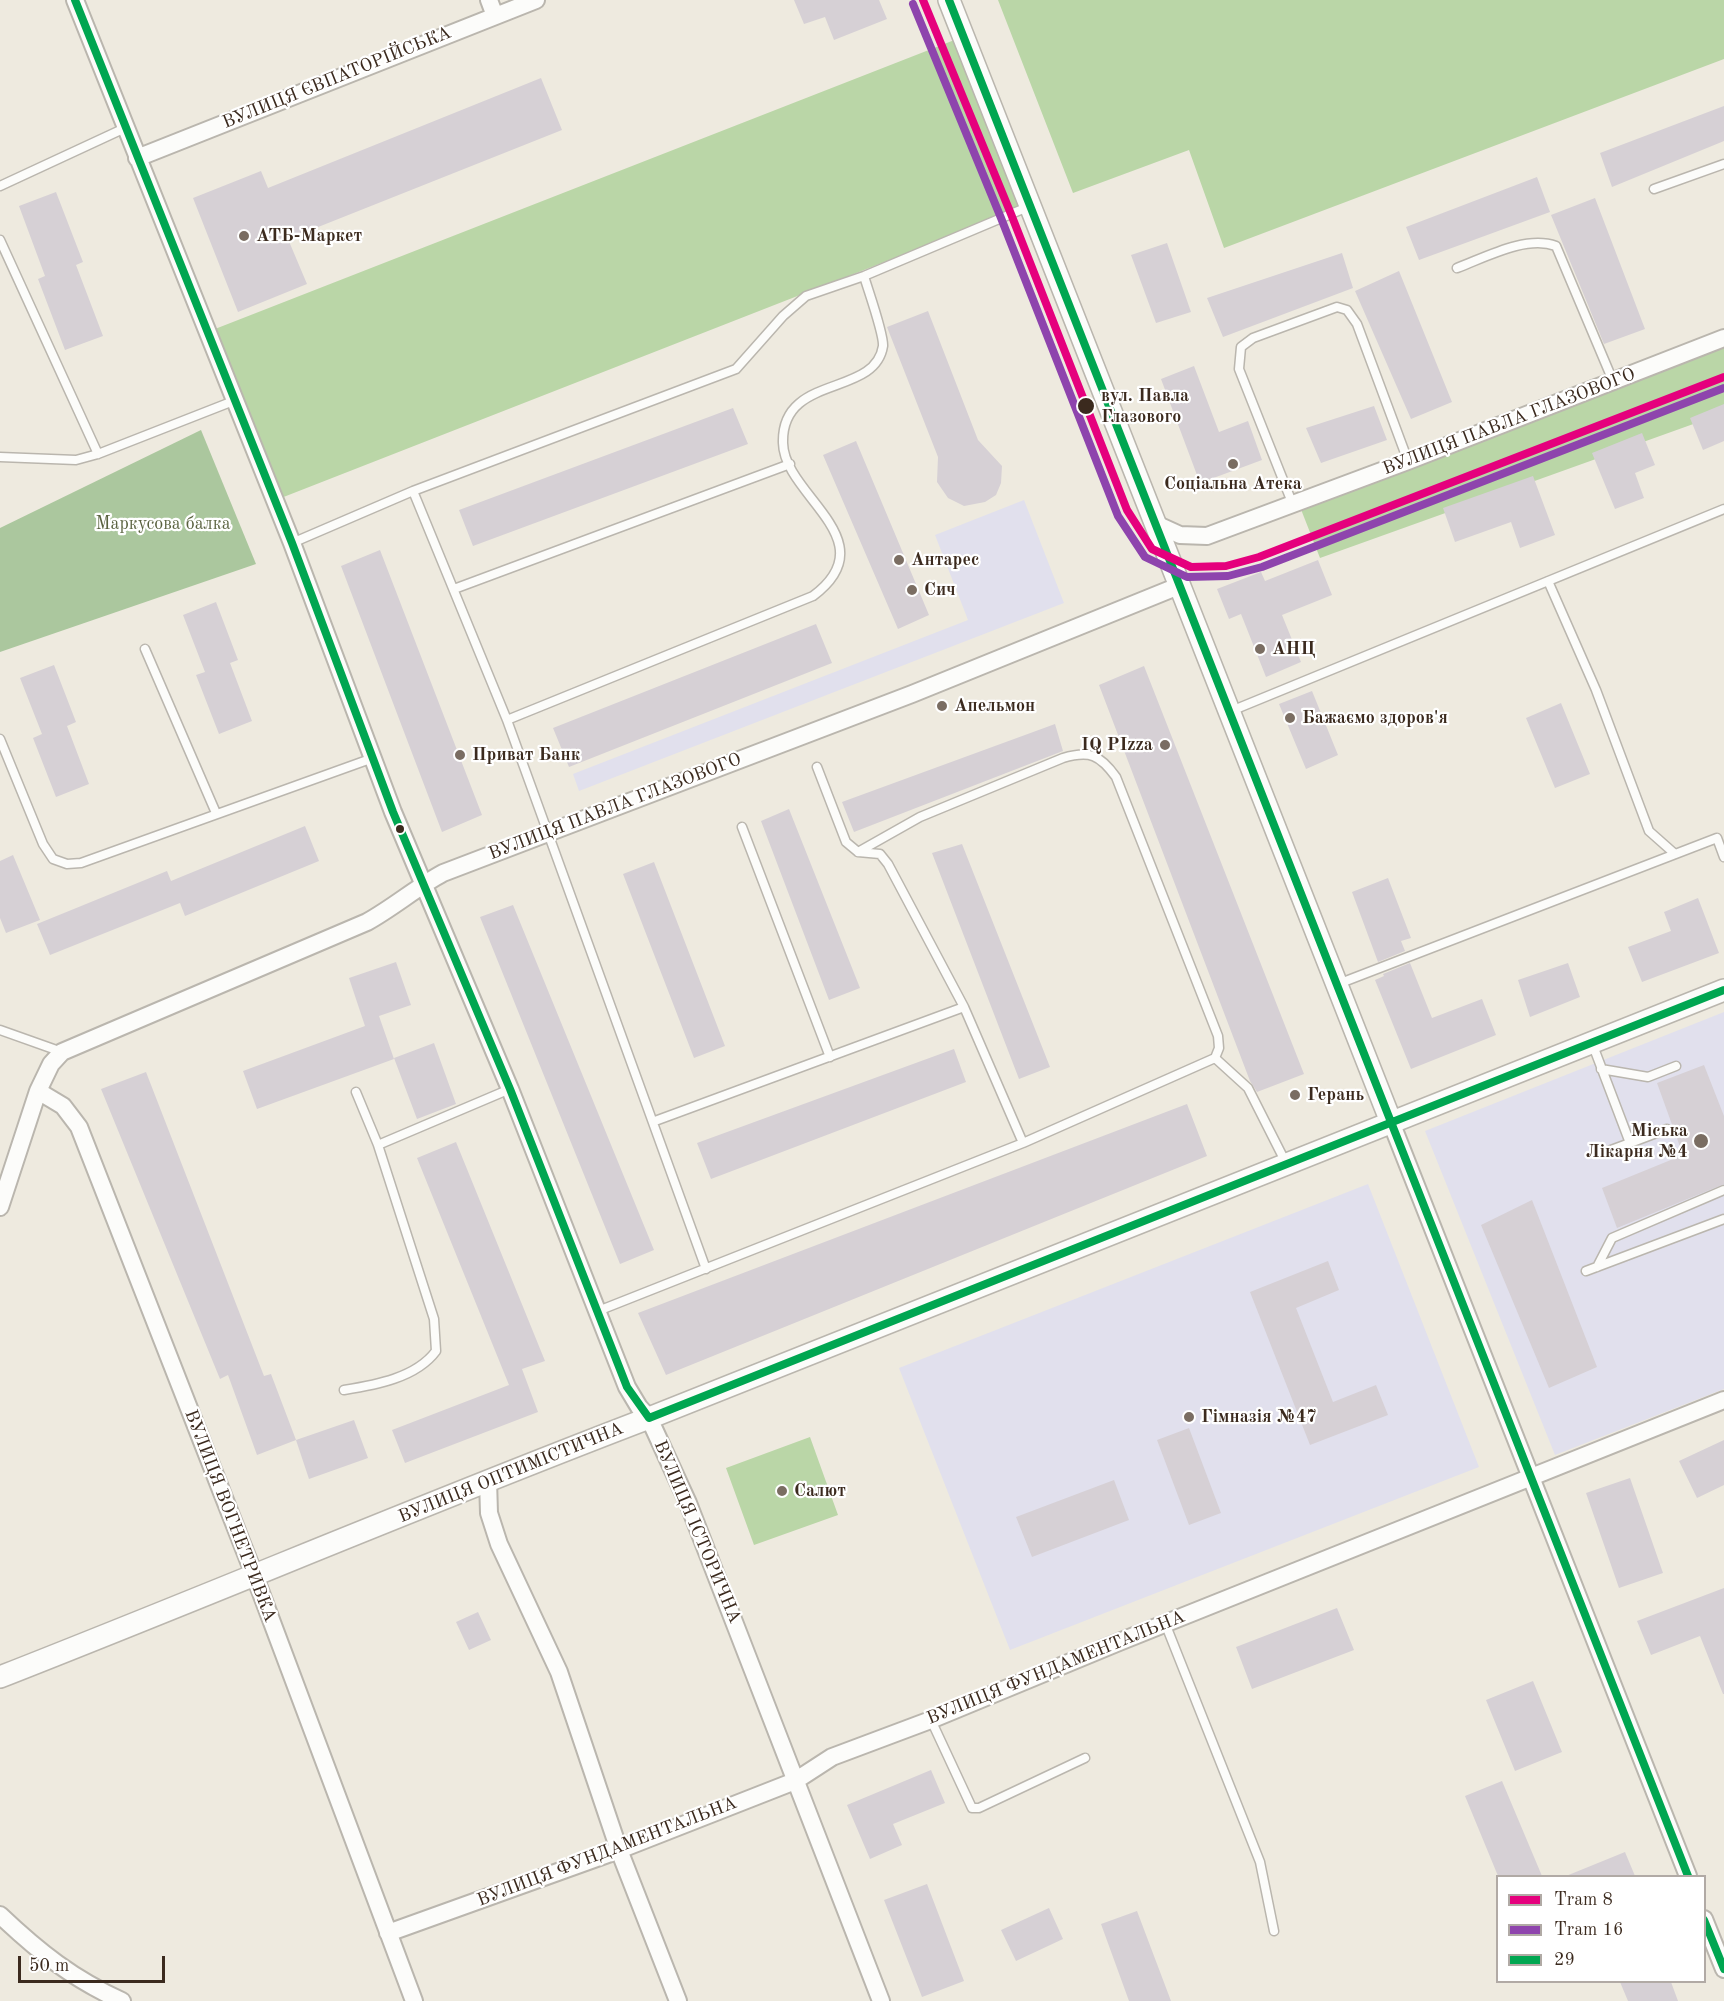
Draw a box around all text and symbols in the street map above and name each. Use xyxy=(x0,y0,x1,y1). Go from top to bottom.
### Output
street label: ВУЛИЦЯ ЄВПАТОРІЙСЬКА xyxy=(219,22,455,134)
place label: АТБ-Маркет xyxy=(256,225,362,247)
marker: АТБ-Маркет xyxy=(237,229,251,243)
street label: ВУЛИЦЯ ПАВЛА ГЛАЗОВОГО xyxy=(1380,364,1638,480)
place label: вул. Павла Глазового xyxy=(1101,385,1189,428)
marker: вул. Павла Глазового xyxy=(1076,396,1096,416)
marker: Соціальна Атека xyxy=(1226,457,1240,471)
place label: Соціальна Атека xyxy=(1164,473,1302,495)
park label: Маркусова балка xyxy=(95,513,231,535)
place label: Антарес xyxy=(911,549,979,571)
marker: Антарес xyxy=(892,553,906,567)
place label: Сич xyxy=(924,579,956,601)
marker: Сич xyxy=(905,583,919,597)
place label: АНЦ xyxy=(1272,638,1315,660)
marker: АНЦ xyxy=(1253,642,1267,656)
place label: Апельмон xyxy=(954,695,1035,717)
marker: Апельмон xyxy=(935,699,949,713)
place label: Бажаємо здоров'я xyxy=(1302,707,1448,729)
marker: Бажаємо здоров'я xyxy=(1283,711,1297,725)
place label: IQ PIzza xyxy=(1081,734,1153,756)
marker: IQ PIzza xyxy=(1158,738,1172,752)
place label: Приват Банк xyxy=(472,744,580,766)
marker: Приват Банк xyxy=(453,748,467,762)
street label: ВУЛИЦЯ ПАВЛА ГЛАЗОВОГО xyxy=(486,749,744,865)
unlabelled marker xyxy=(394,823,406,835)
place label: Герань xyxy=(1307,1084,1364,1106)
marker: Герань xyxy=(1288,1088,1302,1102)
place label: Міська Лікарня №4 xyxy=(1586,1120,1688,1162)
marker: Міська Лікарня №4 xyxy=(1692,1132,1710,1150)
place label: Гімназія №47 xyxy=(1201,1406,1317,1428)
street label: ВУЛИЦЯ ВОГНЕТРИВКА xyxy=(179,1407,281,1625)
marker: Гімназія №47 xyxy=(1182,1410,1196,1424)
street label: ВУЛИЦЯ ОПТИМІСТИЧНА xyxy=(395,1418,627,1528)
street label: ВУЛИЦЯ ІСТОРИЧНА xyxy=(649,1437,745,1627)
place label: Салют xyxy=(794,1480,846,1502)
marker: Салют xyxy=(775,1484,789,1498)
street label: ВУЛИЦЯ ФУНДАМЕНТАЛЬНА xyxy=(924,1606,1188,1730)
street label: ВУЛИЦЯ ФУНДАМЕНТАЛЬНА xyxy=(474,1792,740,1912)
legend xyxy=(1496,1875,1706,1983)
text: Tram 8 xyxy=(1554,1891,1613,1909)
text: Tram 16 xyxy=(1554,1921,1623,1939)
scale bar xyxy=(21,1944,168,1982)
text: 29 xyxy=(1554,1951,1575,1969)
text: 50 m xyxy=(29,1957,69,1975)

